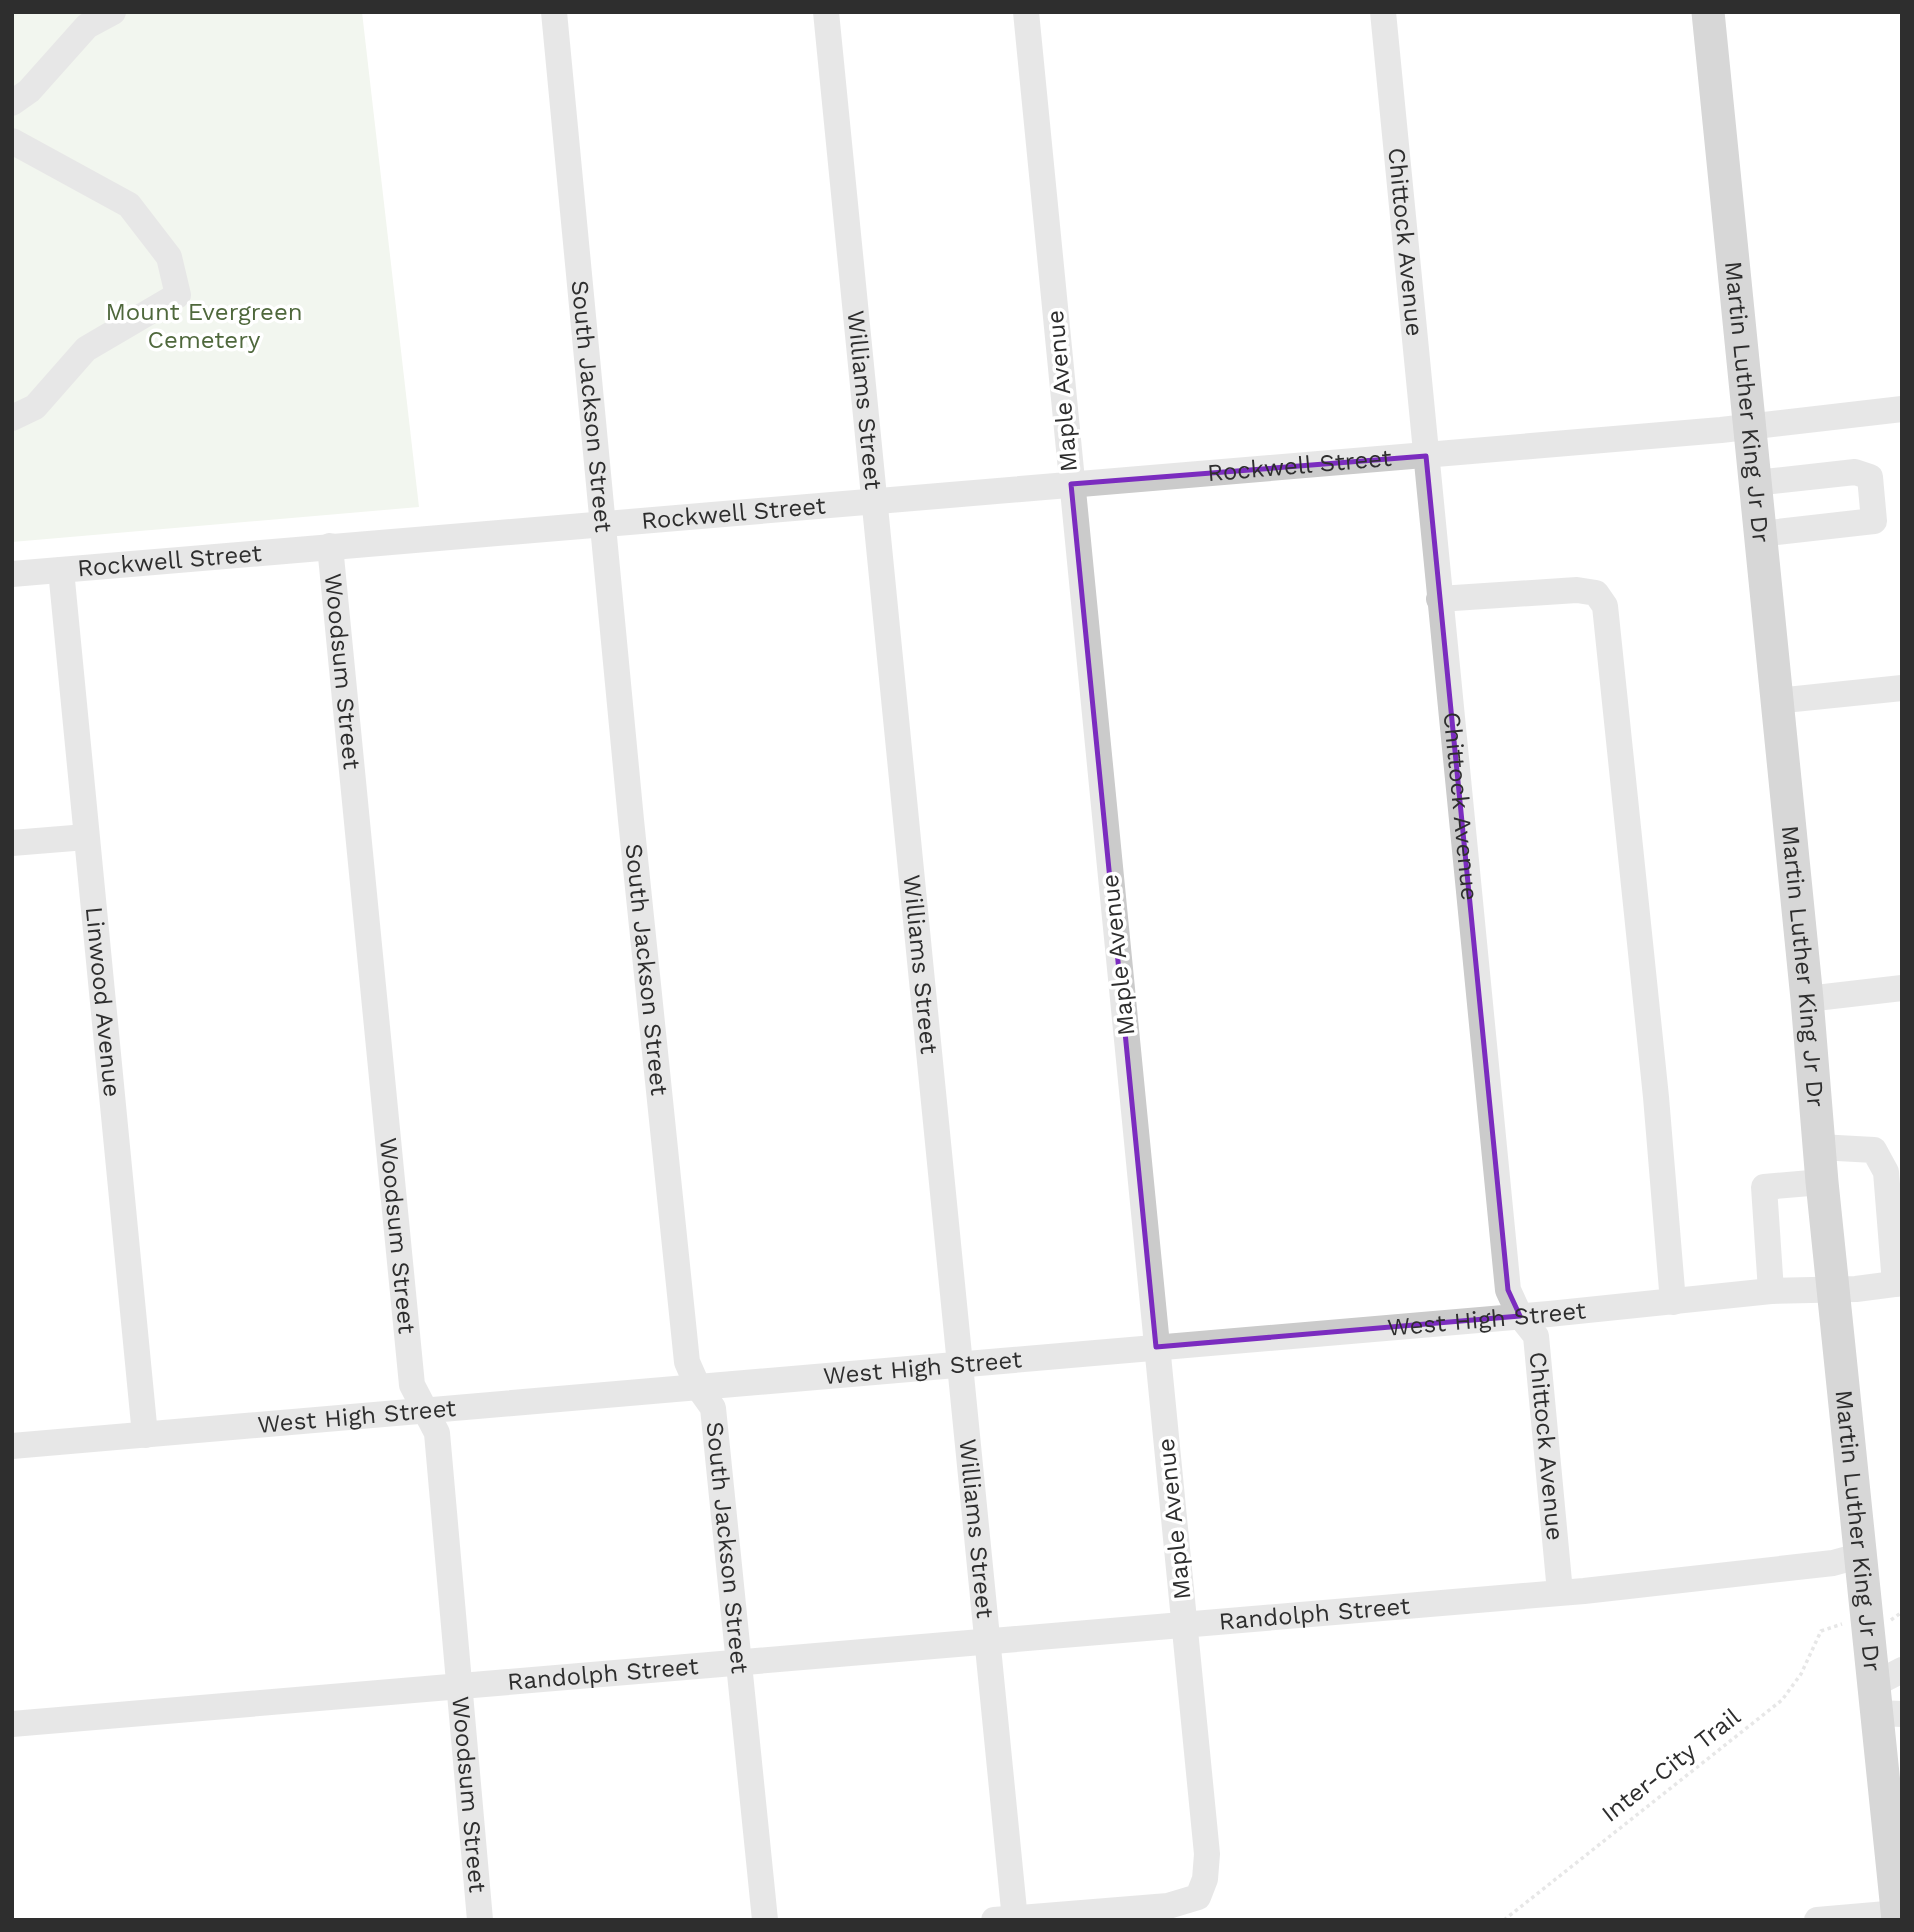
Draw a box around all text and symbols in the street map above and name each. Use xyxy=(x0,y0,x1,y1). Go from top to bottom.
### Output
street label: Chittock Avenue xyxy=(1382,146,1429,338)
street label: Martin Luther King Jr Dr xyxy=(1719,260,1775,544)
street label: South Jackson Street xyxy=(566,279,618,534)
park label: Mount Evergreen Cemetery xyxy=(105,298,303,354)
street label: Williams Street xyxy=(842,309,887,491)
street label: Maple Avenue xyxy=(1041,309,1083,473)
street label: Rockwell Street xyxy=(1206,444,1393,487)
street label: Rockwell Street xyxy=(640,491,827,535)
street label: Rockwell Street xyxy=(76,539,263,582)
street label: Woodsum Street xyxy=(319,572,366,771)
street label: Chittock Avenue xyxy=(1438,711,1484,902)
street label: Martin Luther King Jr Dr xyxy=(1776,824,1830,1108)
street label: South Jackson Street xyxy=(620,842,673,1097)
street label: Williams Street xyxy=(898,873,943,1055)
street label: Maple Avenue xyxy=(1096,873,1140,1037)
street label: Linwood Avenue xyxy=(80,905,126,1098)
street label: Woodsum Street xyxy=(374,1136,421,1335)
street label: West High Street xyxy=(1386,1296,1587,1342)
street label: West High Street xyxy=(822,1345,1023,1390)
street label: Chittock Avenue xyxy=(1524,1351,1569,1542)
street label: Martin Luther King Jr Dr xyxy=(1829,1388,1886,1673)
street label: West High Street xyxy=(256,1394,457,1439)
street label: South Jackson Street xyxy=(700,1420,754,1675)
street label: Maple Avenue xyxy=(1152,1437,1196,1601)
street label: Williams Street xyxy=(953,1438,999,1620)
street label: Randolph Street xyxy=(1218,1592,1411,1636)
street label: Randolph Street xyxy=(506,1652,700,1696)
street label: Woodsum Street xyxy=(446,1695,492,1894)
street label: Inter-City Trail xyxy=(1596,1702,1746,1828)

